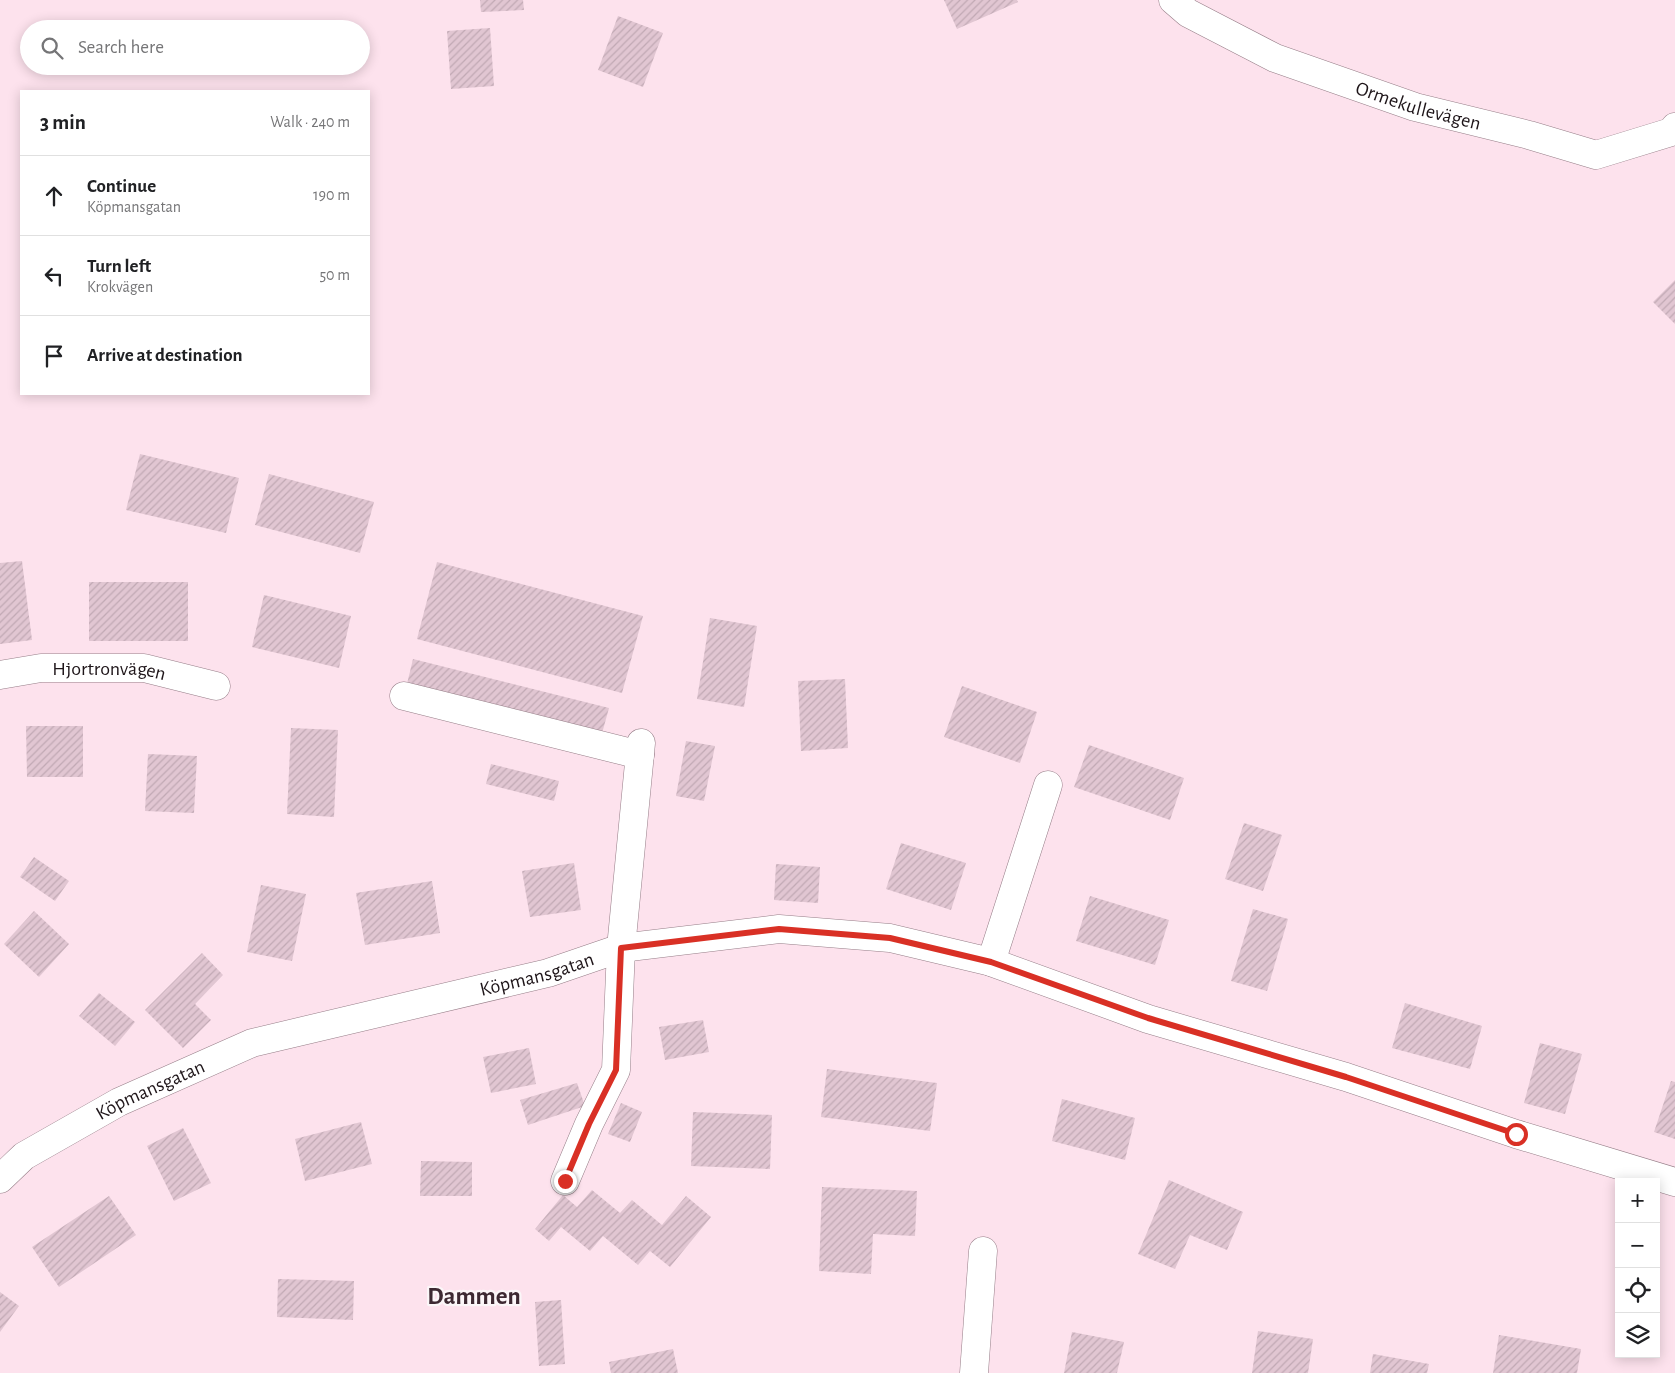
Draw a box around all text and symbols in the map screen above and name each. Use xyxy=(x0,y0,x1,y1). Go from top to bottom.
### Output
search box xyxy=(20,20,370,75)
icon: search xyxy=(38,34,66,62)
text: Search here xyxy=(78,38,164,57)
street label: Ormekullevägen xyxy=(1353,78,1483,134)
text: 3 min xyxy=(40,112,86,133)
text: Walk · 240 m xyxy=(270,114,350,130)
text: Continue xyxy=(87,177,156,196)
icon: ahead xyxy=(40,182,68,210)
text: 190 m xyxy=(313,187,350,203)
text: Köpmansgatan xyxy=(87,199,181,215)
text: Turn left xyxy=(87,257,151,276)
icon: left xyxy=(40,262,68,290)
text: 50 m xyxy=(319,267,350,283)
text: Krokvägen xyxy=(87,279,153,295)
icon: arrive xyxy=(40,342,68,370)
text: Arrive at destination xyxy=(87,346,243,365)
street label: Hjortronvägen xyxy=(52,659,168,684)
street label: Köpmansgatan xyxy=(478,949,597,1000)
street label: Köpmansgatan xyxy=(93,1056,208,1124)
route start xyxy=(1505,1123,1528,1146)
route end xyxy=(554,1170,577,1193)
map controls xyxy=(1615,1178,1660,1358)
button: + xyxy=(1615,1178,1660,1223)
button: − xyxy=(1615,1223,1660,1268)
button: locate xyxy=(1615,1268,1660,1313)
district label: Dammen xyxy=(427,1284,521,1309)
button: layers xyxy=(1615,1313,1660,1358)

